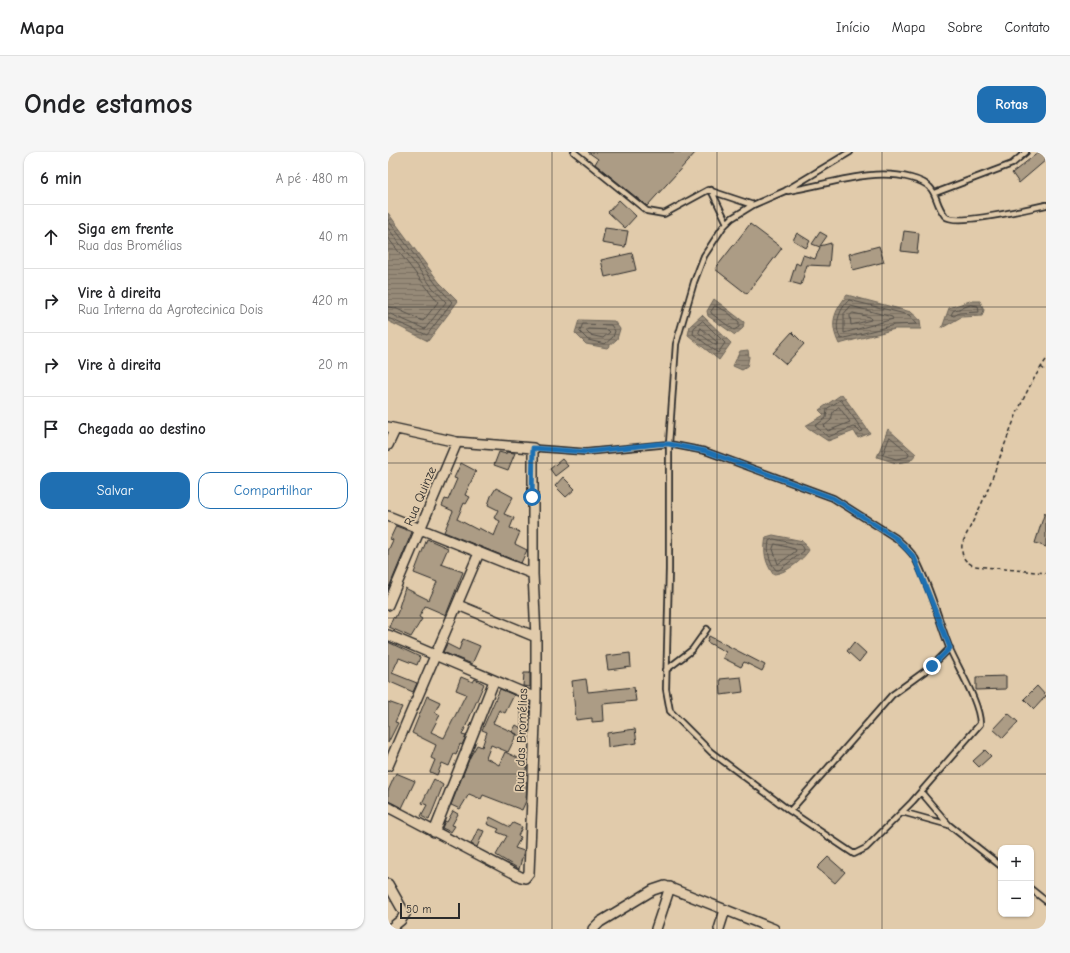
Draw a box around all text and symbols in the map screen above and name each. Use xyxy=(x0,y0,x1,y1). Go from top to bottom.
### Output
text: Mapa xyxy=(20,17,65,39)
text: Início xyxy=(836,19,870,36)
text: Mapa xyxy=(892,19,925,36)
text: Sobre xyxy=(947,19,982,36)
text: Contato xyxy=(1004,19,1050,36)
button: Rotas xyxy=(977,86,1046,123)
text: Onde estamos xyxy=(24,88,192,120)
text: 6 min xyxy=(40,169,82,188)
text: A pé · 480 m xyxy=(276,171,348,186)
text: Siga em frente xyxy=(78,220,174,238)
icon: ahead xyxy=(40,226,62,248)
text: 40 m xyxy=(319,229,348,244)
text: Rua das Bromélias xyxy=(78,238,182,253)
text: Vire à direita xyxy=(78,284,161,302)
icon: right xyxy=(40,290,62,312)
text: 420 m xyxy=(312,293,348,308)
text: Rua Interna da Agrotecinica Dois xyxy=(78,302,263,317)
icon: right xyxy=(40,354,62,376)
text: Vire à direita xyxy=(78,356,161,374)
text: 20 m xyxy=(318,357,348,372)
icon: arrive xyxy=(40,418,62,440)
text: Chegada ao destino xyxy=(78,420,206,438)
street label: Rua Quinze xyxy=(401,464,439,528)
button: Salvar xyxy=(40,472,190,509)
button: Compartilhar xyxy=(198,472,348,509)
route start xyxy=(523,488,541,506)
route end xyxy=(923,657,941,675)
street label: Rua das Bromélias xyxy=(512,688,530,792)
map controls xyxy=(998,845,1034,917)
button: + xyxy=(998,845,1034,881)
button: − xyxy=(998,881,1034,917)
scale bar xyxy=(400,901,460,920)
text: 50 m xyxy=(406,903,431,916)

